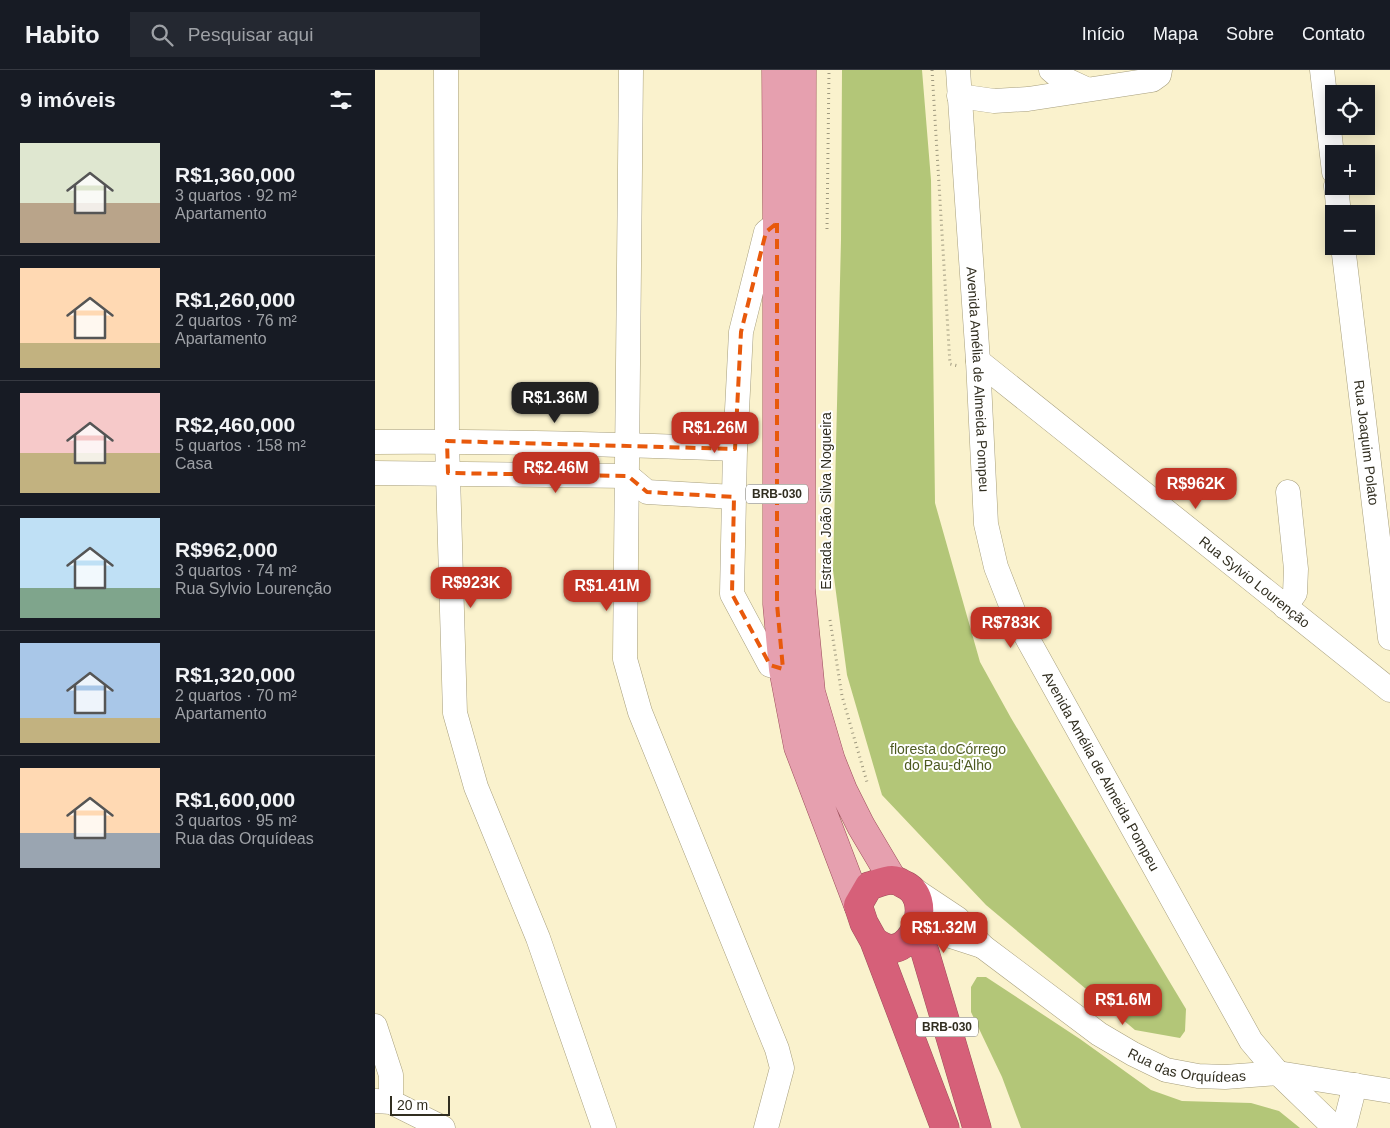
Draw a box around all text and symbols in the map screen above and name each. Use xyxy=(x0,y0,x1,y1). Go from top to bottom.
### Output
search box xyxy=(130,12,480,57)
text: Habito xyxy=(25,21,100,48)
icon: search xyxy=(148,21,176,49)
text: Pesquisar aqui xyxy=(188,24,313,45)
text: Início xyxy=(1082,24,1125,44)
text: Mapa xyxy=(1153,24,1198,44)
text: Sobre xyxy=(1226,24,1274,44)
text: Contato xyxy=(1302,24,1365,44)
map controls xyxy=(1325,85,1375,255)
button: locate xyxy=(1325,85,1375,135)
icon: filters xyxy=(327,86,355,114)
text: 9 imóveis xyxy=(20,88,116,111)
button: + xyxy=(1325,145,1375,195)
icon: home xyxy=(60,163,120,223)
text: R$1,360,000 xyxy=(175,163,295,186)
text: 3 quartos · 92 m² xyxy=(175,187,297,204)
text: Apartamento xyxy=(175,205,267,222)
button: − xyxy=(1325,205,1375,255)
street label: Avenida Amélia de Almeida Pompeu xyxy=(964,266,992,492)
icon: home xyxy=(60,288,120,348)
text: R$1,260,000 xyxy=(175,288,295,311)
text: 2 quartos · 76 m² xyxy=(175,312,297,329)
text: Apartamento xyxy=(175,330,267,347)
street label: Rua Joaquim Polato xyxy=(1351,379,1382,506)
pin: R$1.36M xyxy=(509,382,601,424)
text: R$1.36M xyxy=(523,389,587,406)
pin: R$1.26M xyxy=(669,412,761,454)
street label: Estrada João Silva Nogueira xyxy=(818,412,834,590)
icon: home xyxy=(60,413,120,473)
text: R$2,460,000 xyxy=(175,413,295,436)
text: R$1.26M xyxy=(683,419,747,436)
text: 5 quartos · 158 m² xyxy=(175,437,306,454)
pin: R$2.46M xyxy=(510,452,602,494)
text: Casa xyxy=(175,455,212,472)
text: R$2.46M xyxy=(524,459,588,476)
pin: R$962K xyxy=(1155,468,1237,510)
text: R$962K xyxy=(1167,475,1225,492)
road number: BRB-030 xyxy=(746,484,808,504)
street label: Rua Sylvio Lourenção xyxy=(1196,533,1313,631)
icon: home xyxy=(60,538,120,598)
text: R$962,000 xyxy=(175,538,278,561)
text: 3 quartos · 74 m² xyxy=(175,562,297,579)
pin: R$923K xyxy=(430,566,512,609)
pin: R$1.41M xyxy=(561,570,653,612)
text: R$923K xyxy=(442,574,500,591)
text: R$1.41M xyxy=(575,577,639,594)
text: Rua Sylvio Lourenção xyxy=(175,580,332,597)
pin: R$783K xyxy=(970,606,1052,649)
text: R$783K xyxy=(982,614,1040,631)
icon: home xyxy=(60,663,120,723)
text: R$1,320,000 xyxy=(175,663,295,686)
street label: Avenida Amélia de Almeida Pompeu xyxy=(1039,669,1163,874)
text: 2 quartos · 70 m² xyxy=(175,687,297,704)
text: Apartamento xyxy=(175,705,267,722)
park label: floresta doCórrego do Pau-d'Alho xyxy=(890,741,1006,773)
icon: home xyxy=(60,788,120,848)
text: R$1,600,000 xyxy=(175,788,295,811)
text: 3 quartos · 95 m² xyxy=(175,812,297,829)
text: Rua das Orquídeas xyxy=(175,830,314,847)
pin: R$1.32M xyxy=(898,912,990,954)
text: R$1.32M xyxy=(912,919,976,936)
pin: R$1.6M xyxy=(1082,984,1164,1026)
text: R$1.6M xyxy=(1095,991,1151,1008)
road number: BRB-030 xyxy=(916,1018,978,1036)
street label: Rua das Orquídeas xyxy=(1126,1045,1246,1085)
scale bar xyxy=(390,1093,450,1116)
text: 20 m xyxy=(397,1097,428,1113)

